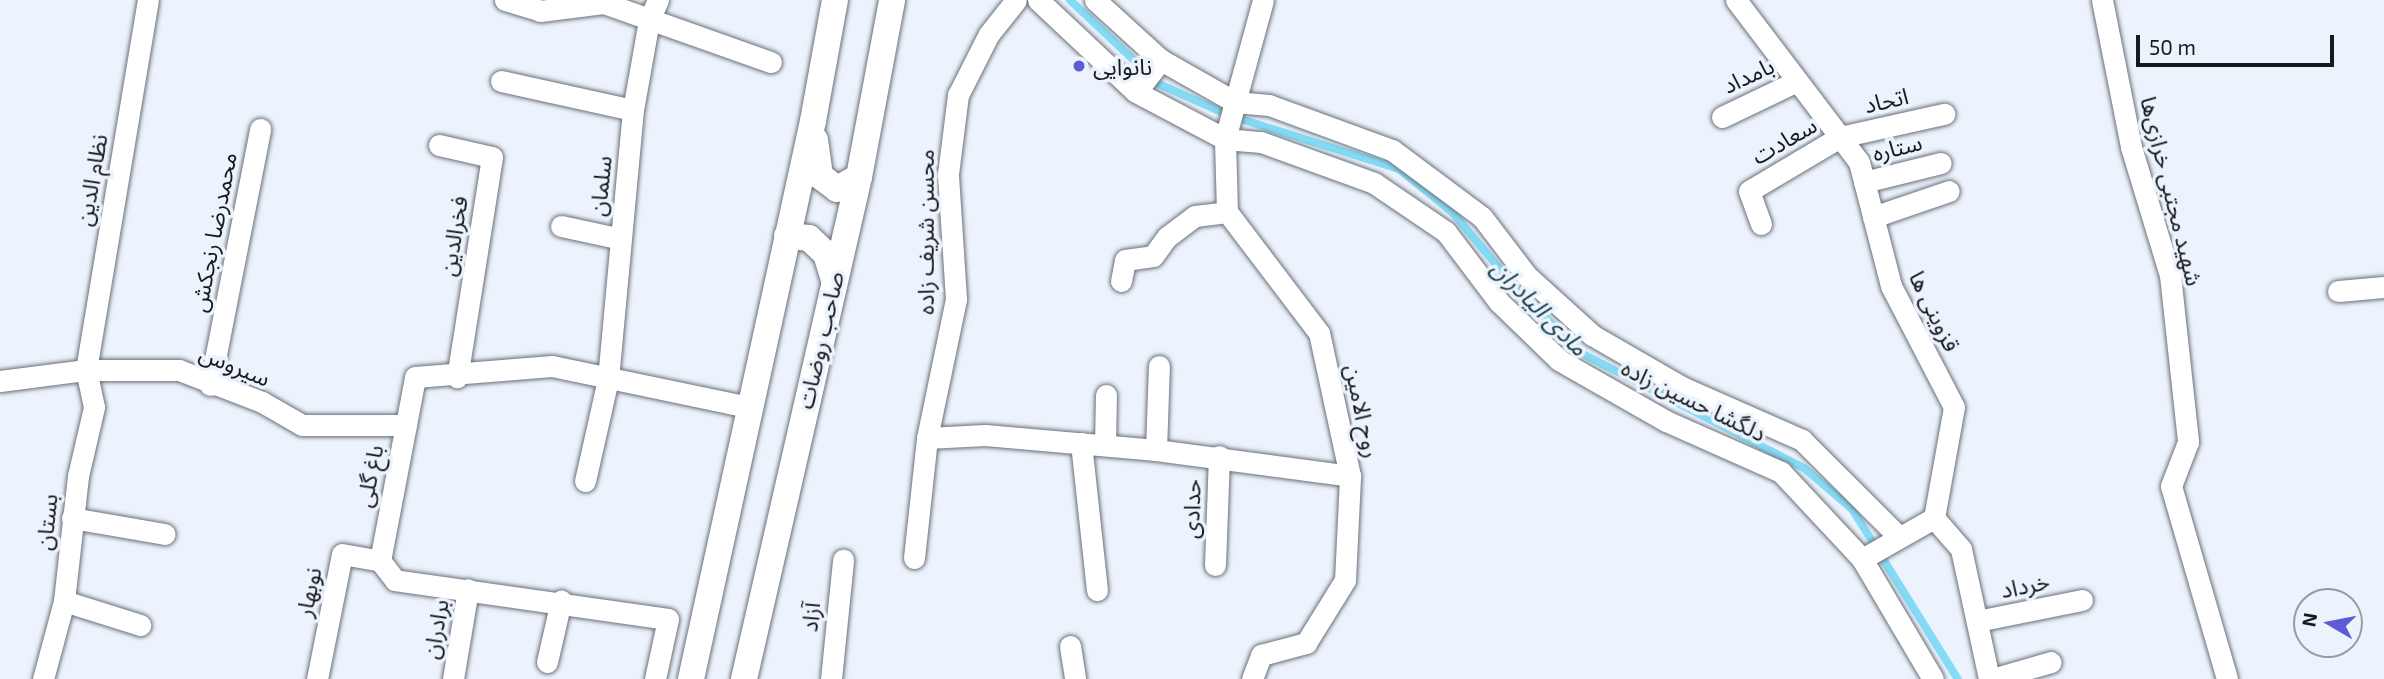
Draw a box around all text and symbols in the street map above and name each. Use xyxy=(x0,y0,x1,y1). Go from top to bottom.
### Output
scale bar xyxy=(2139,21,2337,65)
text: 50 m xyxy=(2149,34,2196,59)
street label: بامداد xyxy=(1718,51,1778,99)
place label: نانوایی xyxy=(1093,52,1152,80)
marker: نانوایی xyxy=(1071,58,1087,74)
street label: اتحاد xyxy=(1861,82,1911,118)
street label: شهید مجتبی خرازی‌ها xyxy=(2135,93,2209,289)
street label: سعادت xyxy=(1747,110,1821,170)
street label: ستاره xyxy=(1869,128,1925,166)
street label: نظام الدین xyxy=(69,132,113,228)
street label: محسن شریف زاده xyxy=(911,149,939,315)
street label: محمدرضا رنجکش xyxy=(184,150,242,314)
street label: سلمان xyxy=(583,154,617,218)
street label: فخرالدین xyxy=(433,194,473,278)
water label: مادی الیادران xyxy=(1486,253,1594,361)
street label: قزوینی ها xyxy=(1904,266,1966,356)
street label: صاحب روضات xyxy=(791,269,849,411)
street label: سیروس xyxy=(196,338,274,392)
street label: دلگشا حسین زاده xyxy=(1617,353,1771,447)
street label: روح الامین xyxy=(1340,362,1386,460)
street label: باغ گلی xyxy=(349,442,389,510)
street label: حدادی xyxy=(1176,479,1206,539)
street label: بستان xyxy=(29,492,63,552)
street label: نوبهار xyxy=(289,565,327,619)
street label: خرداد xyxy=(1998,567,2052,603)
north arrow xyxy=(2293,588,2363,658)
street label: برادران xyxy=(416,597,454,661)
street label: آزاد xyxy=(795,601,825,633)
text: N xyxy=(2296,611,2321,628)

